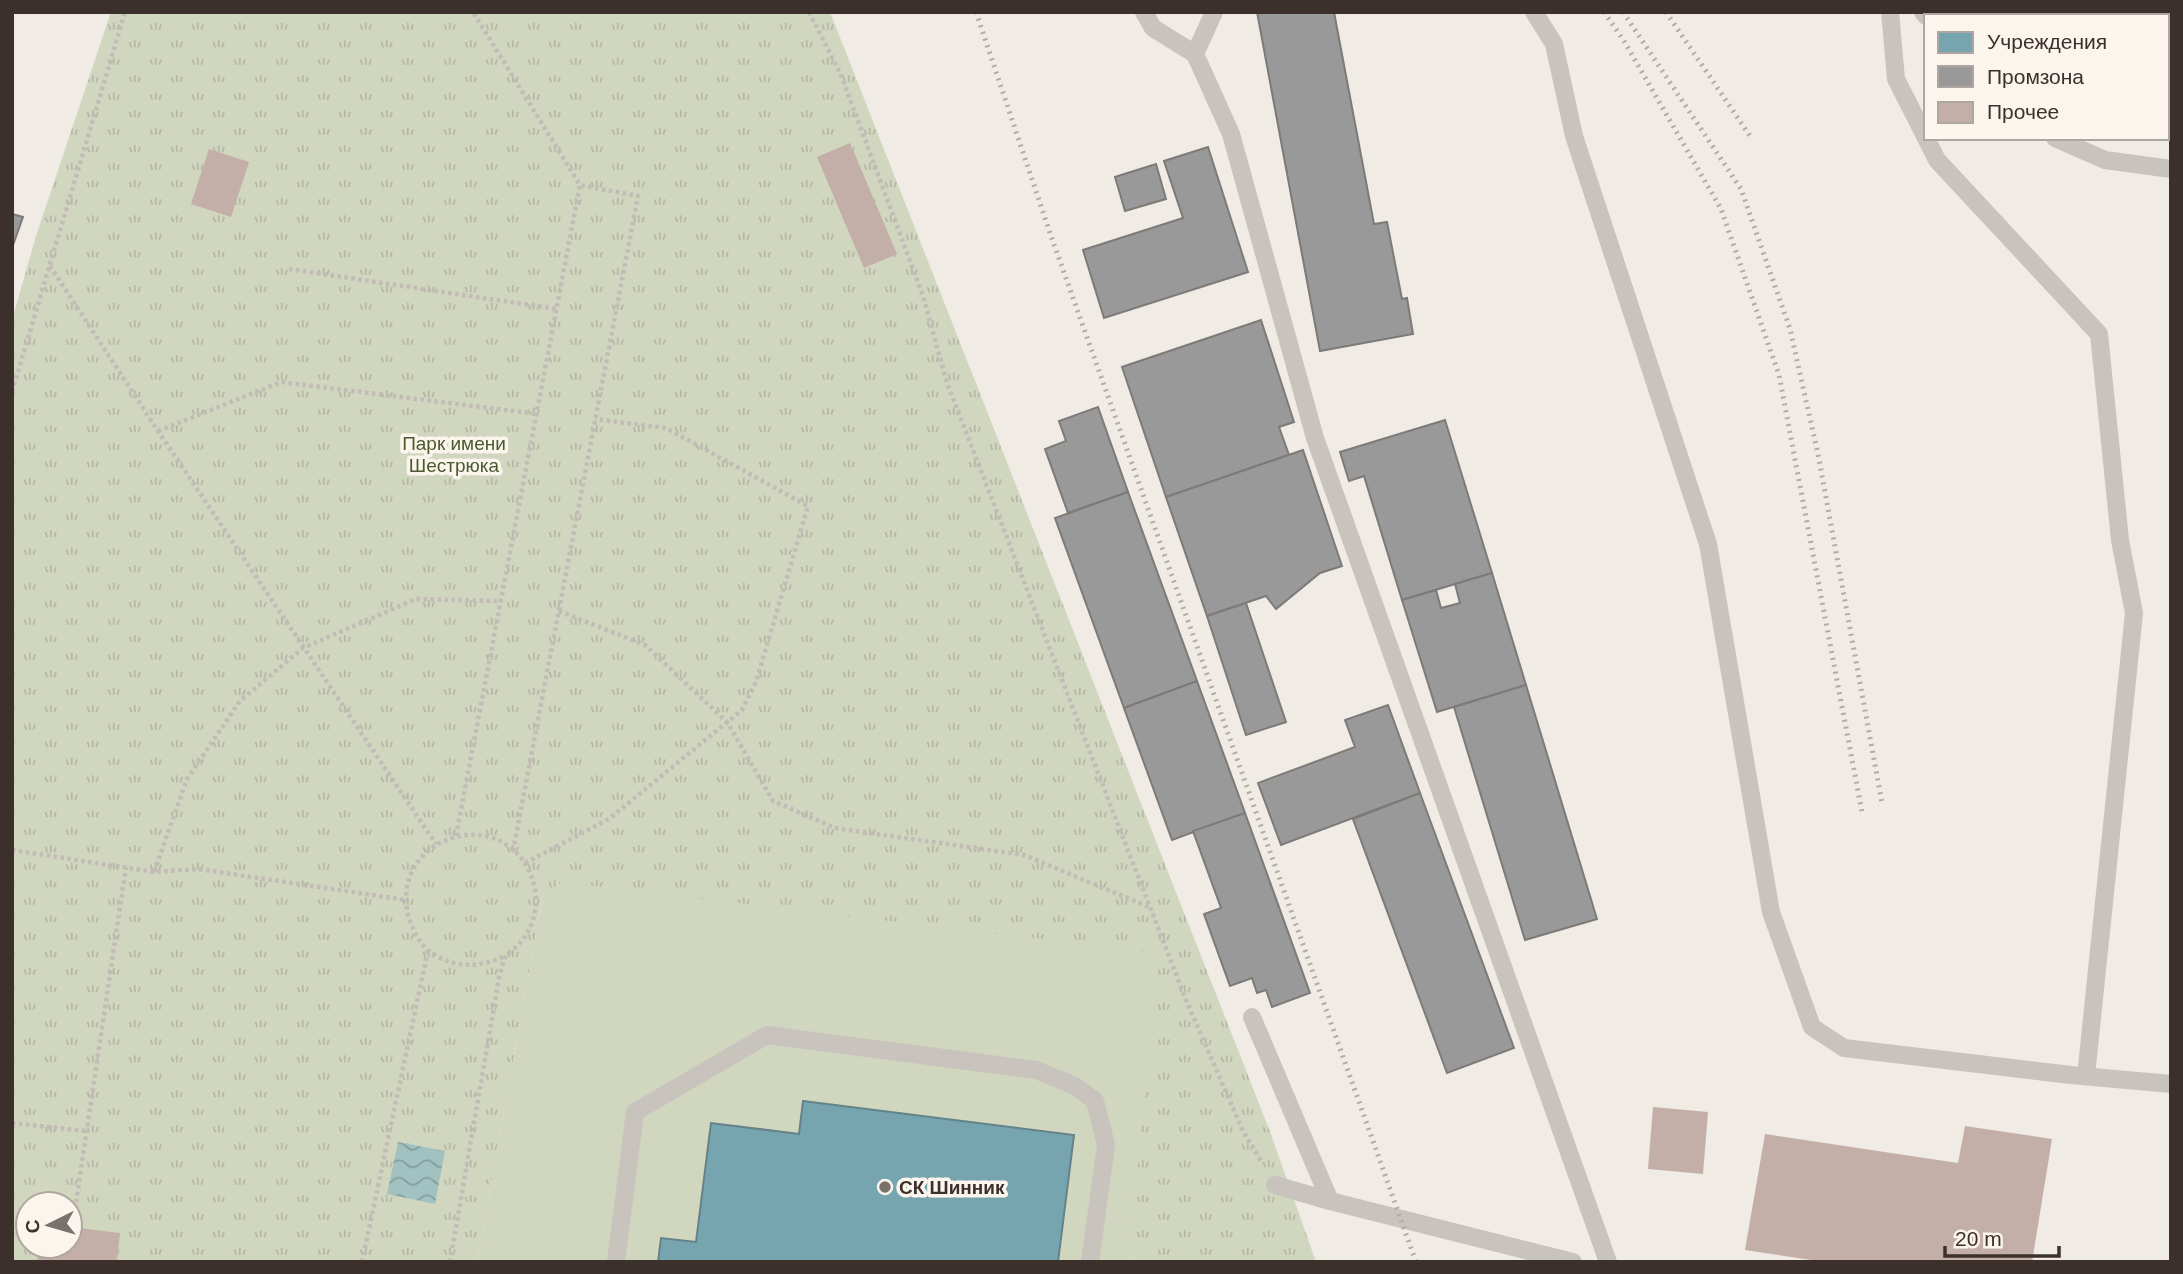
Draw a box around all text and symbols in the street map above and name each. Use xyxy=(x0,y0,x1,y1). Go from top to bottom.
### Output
legend xyxy=(1924,14,2169,140)
text: Учреждения xyxy=(1987,30,2107,53)
text: Промзона xyxy=(1987,65,2084,88)
text: Прочее xyxy=(1987,100,2059,123)
park label: Парк имени Шестрюка xyxy=(402,433,506,476)
place label: СК Шинник xyxy=(899,1177,1005,1198)
marker: СК Шинник xyxy=(877,1179,893,1195)
north arrow xyxy=(14,1190,84,1260)
scale bar xyxy=(1945,1214,2059,1258)
text: С xyxy=(21,1218,44,1234)
text: 20 m xyxy=(1955,1227,2002,1250)

